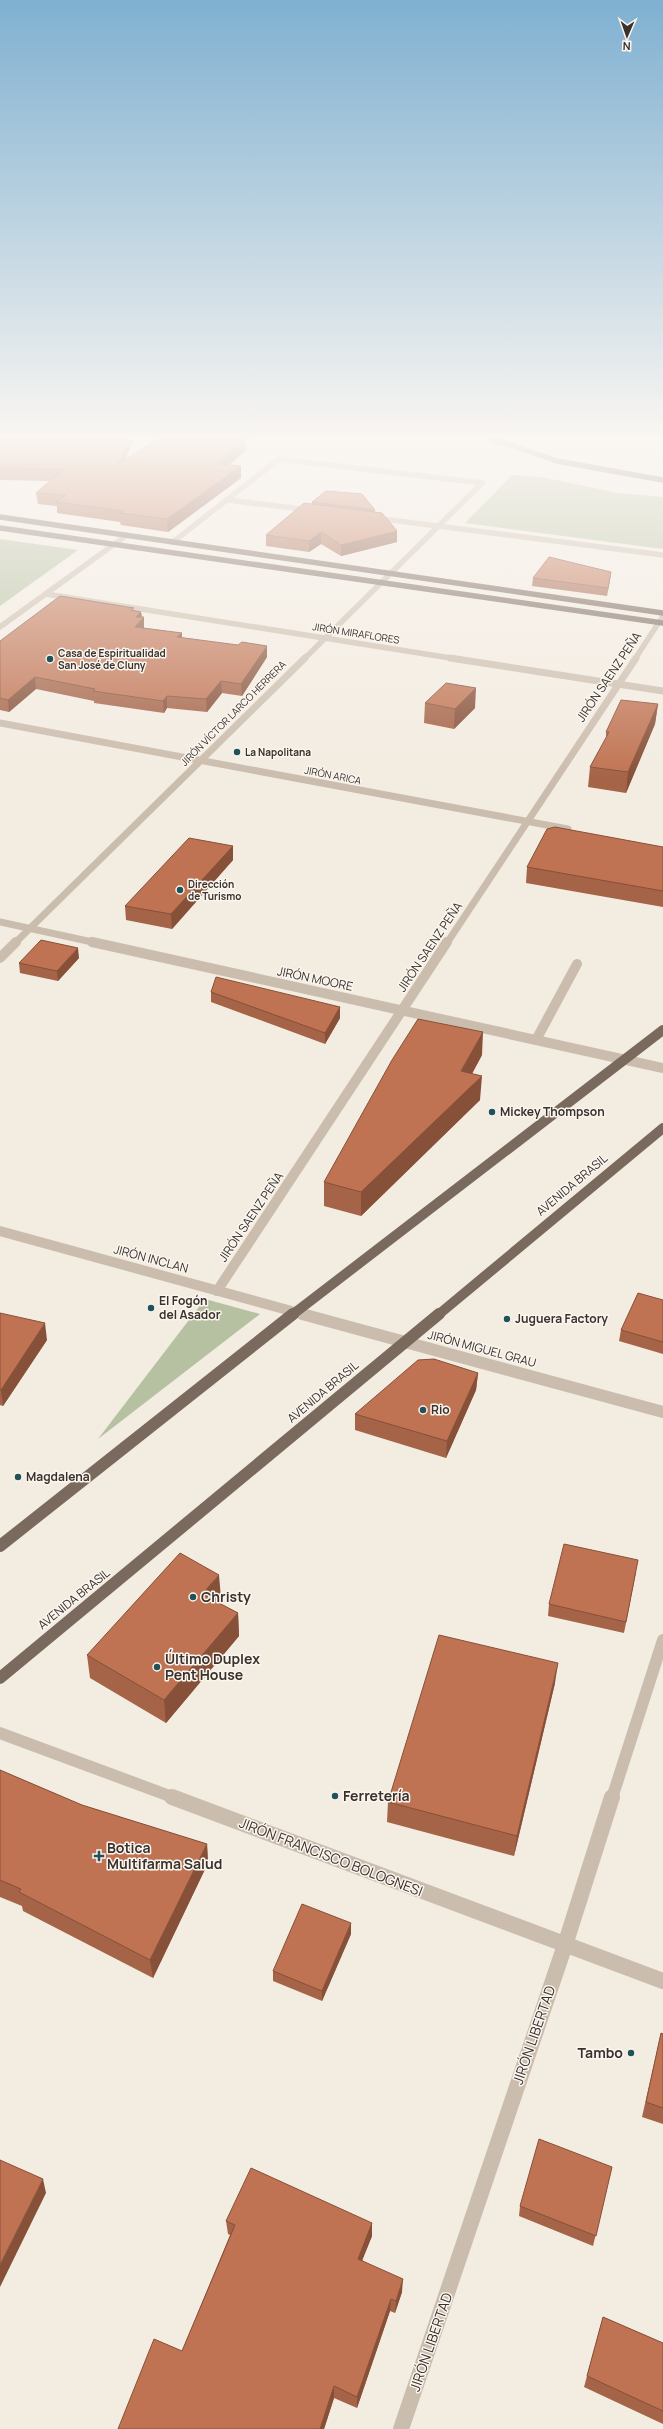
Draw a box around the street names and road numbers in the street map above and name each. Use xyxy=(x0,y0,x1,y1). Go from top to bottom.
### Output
street label: JIRÓN MIRAFLORES xyxy=(312,619,400,647)
street label: JIRÓN SAENZ PEÑA xyxy=(572,628,645,725)
street label: JIRÓN VÍCTOR LARCO HERRERA xyxy=(177,657,289,769)
street label: JIRÓN ARICA xyxy=(303,763,363,787)
street label: JIRÓN SAENZ PEÑA xyxy=(393,898,466,995)
street label: JIRÓN MOORE xyxy=(276,962,355,995)
street label: AVENIDA BRASIL xyxy=(532,1150,611,1220)
street label: JIRÓN SAENZ PEÑA xyxy=(214,1168,287,1265)
street label: JIRÓN INCLAN xyxy=(112,1240,190,1277)
street label: JIRÓN MIGUEL GRAU xyxy=(426,1326,538,1371)
street label: AVENIDA BRASIL xyxy=(283,1357,362,1427)
street label: AVENIDA BRASIL xyxy=(34,1564,113,1633)
street label: JIRÓN FRANCISCO BOLOGNESI xyxy=(237,1813,426,1900)
street label: JIRÓN LIBERTAD xyxy=(508,1983,559,2087)
street label: JIRÓN LIBERTAD xyxy=(405,2290,456,2394)

